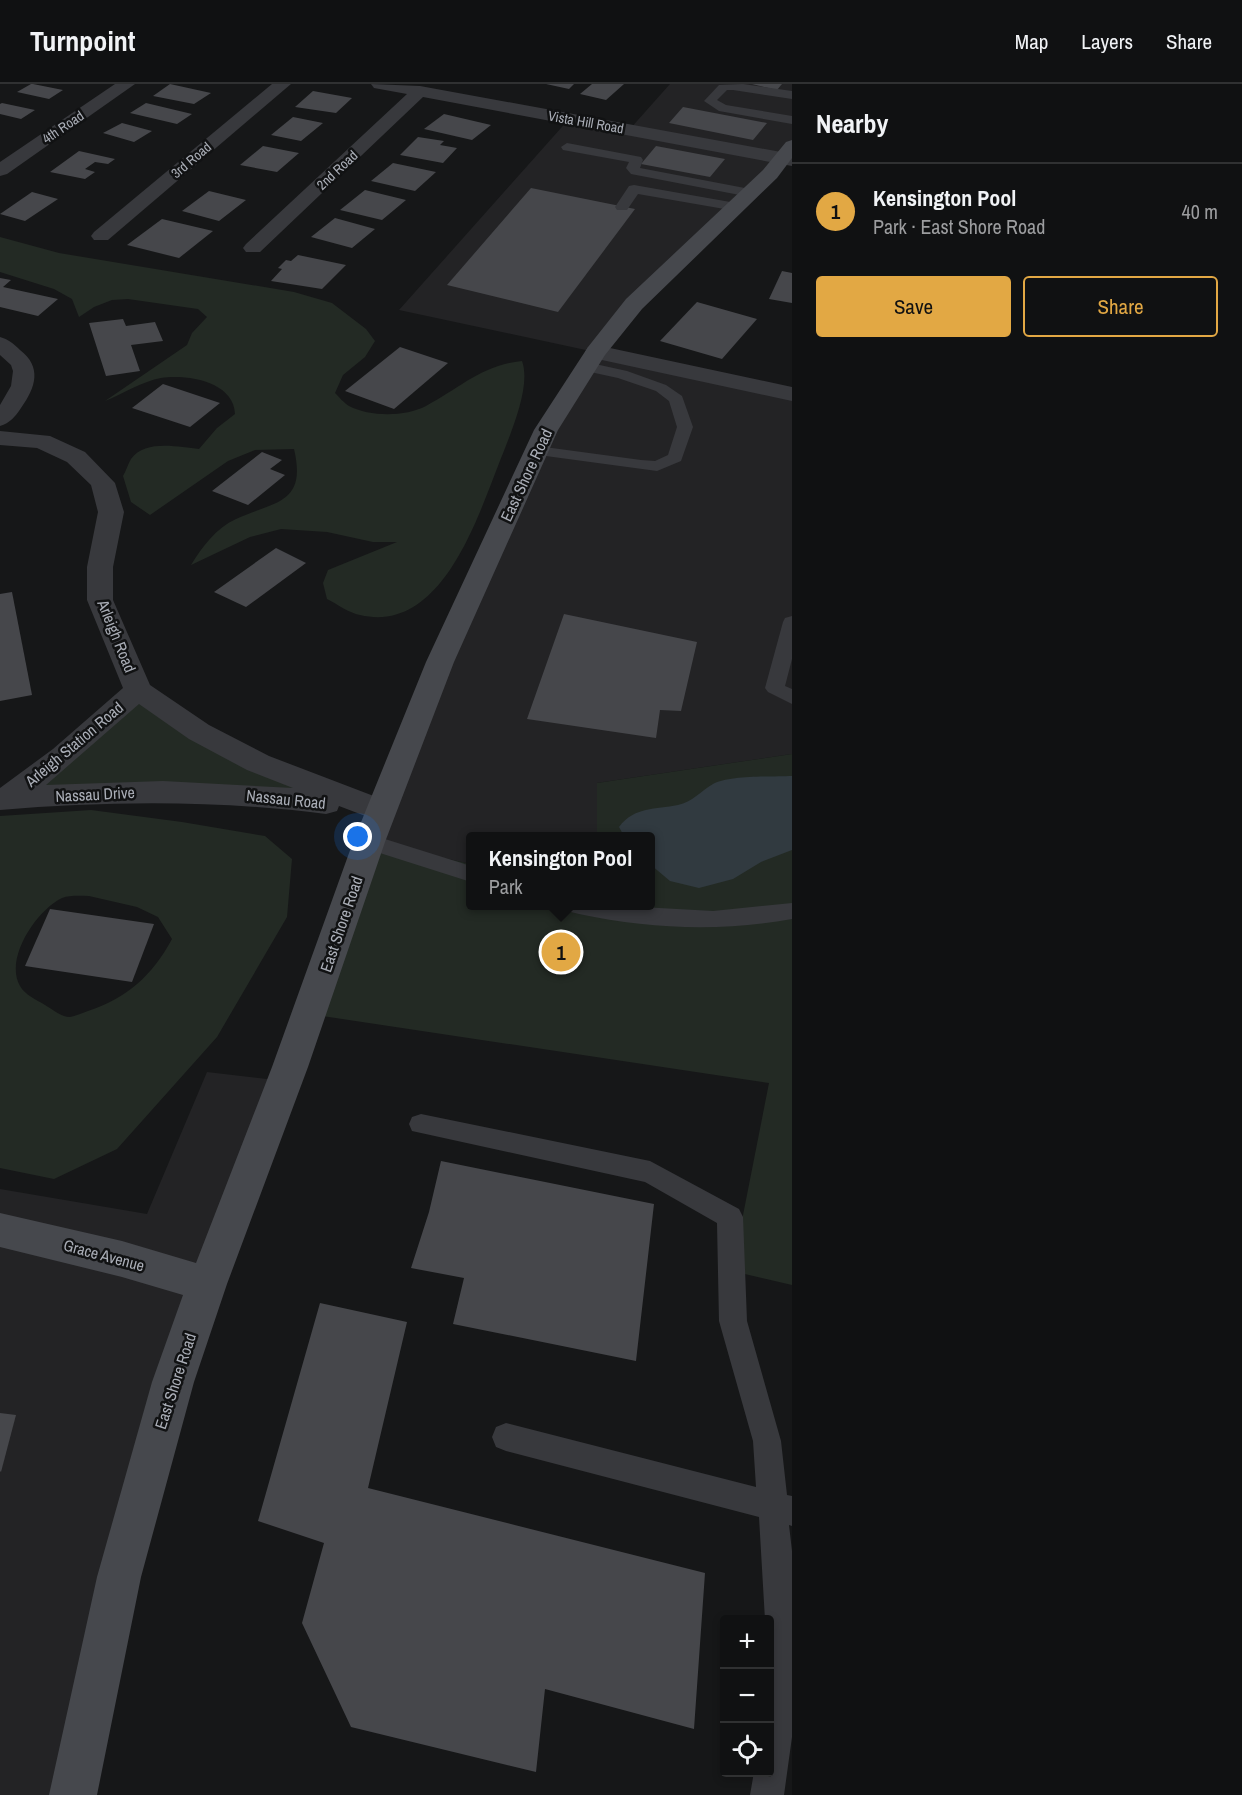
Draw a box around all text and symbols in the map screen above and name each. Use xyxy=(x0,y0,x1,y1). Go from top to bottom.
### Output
text: Turnpoint xyxy=(30,22,135,60)
text: Map xyxy=(1015,27,1048,56)
text: Layers xyxy=(1081,27,1133,56)
text: Share xyxy=(1166,27,1212,56)
text: Nearby xyxy=(816,106,888,141)
street label: 4th Road xyxy=(39,107,87,147)
street label: Vista Hill Road xyxy=(547,107,625,137)
street label: 3rd Road xyxy=(167,138,215,182)
street label: 2nd Road xyxy=(313,146,361,194)
text: Kensington Pool xyxy=(873,183,1016,213)
text: 1 xyxy=(831,198,840,225)
text: 40 m xyxy=(1182,198,1218,225)
text: Park · East Shore Road xyxy=(873,213,1045,240)
button: Save xyxy=(816,276,1011,337)
button: Share xyxy=(1023,276,1218,337)
street label: East Shore Road xyxy=(495,425,557,525)
street label: Arleigh Road xyxy=(92,595,142,676)
street label: Arleigh Station Road xyxy=(20,696,128,792)
street label: Nassau Drive xyxy=(55,781,135,807)
street label: Nassau Road xyxy=(245,784,327,814)
your location xyxy=(343,822,372,851)
popup xyxy=(466,832,655,910)
text: Kensington Pool xyxy=(489,843,632,873)
street label: East Shore Road xyxy=(314,873,368,975)
text: Park xyxy=(489,873,523,900)
pin: 1 xyxy=(542,930,580,974)
street label: Grace Avenue xyxy=(61,1234,147,1276)
street label: East Shore Road xyxy=(149,1330,201,1432)
map controls xyxy=(720,1615,774,1777)
button: + xyxy=(720,1615,774,1669)
button: − xyxy=(720,1669,774,1723)
button: locate xyxy=(720,1723,774,1777)

